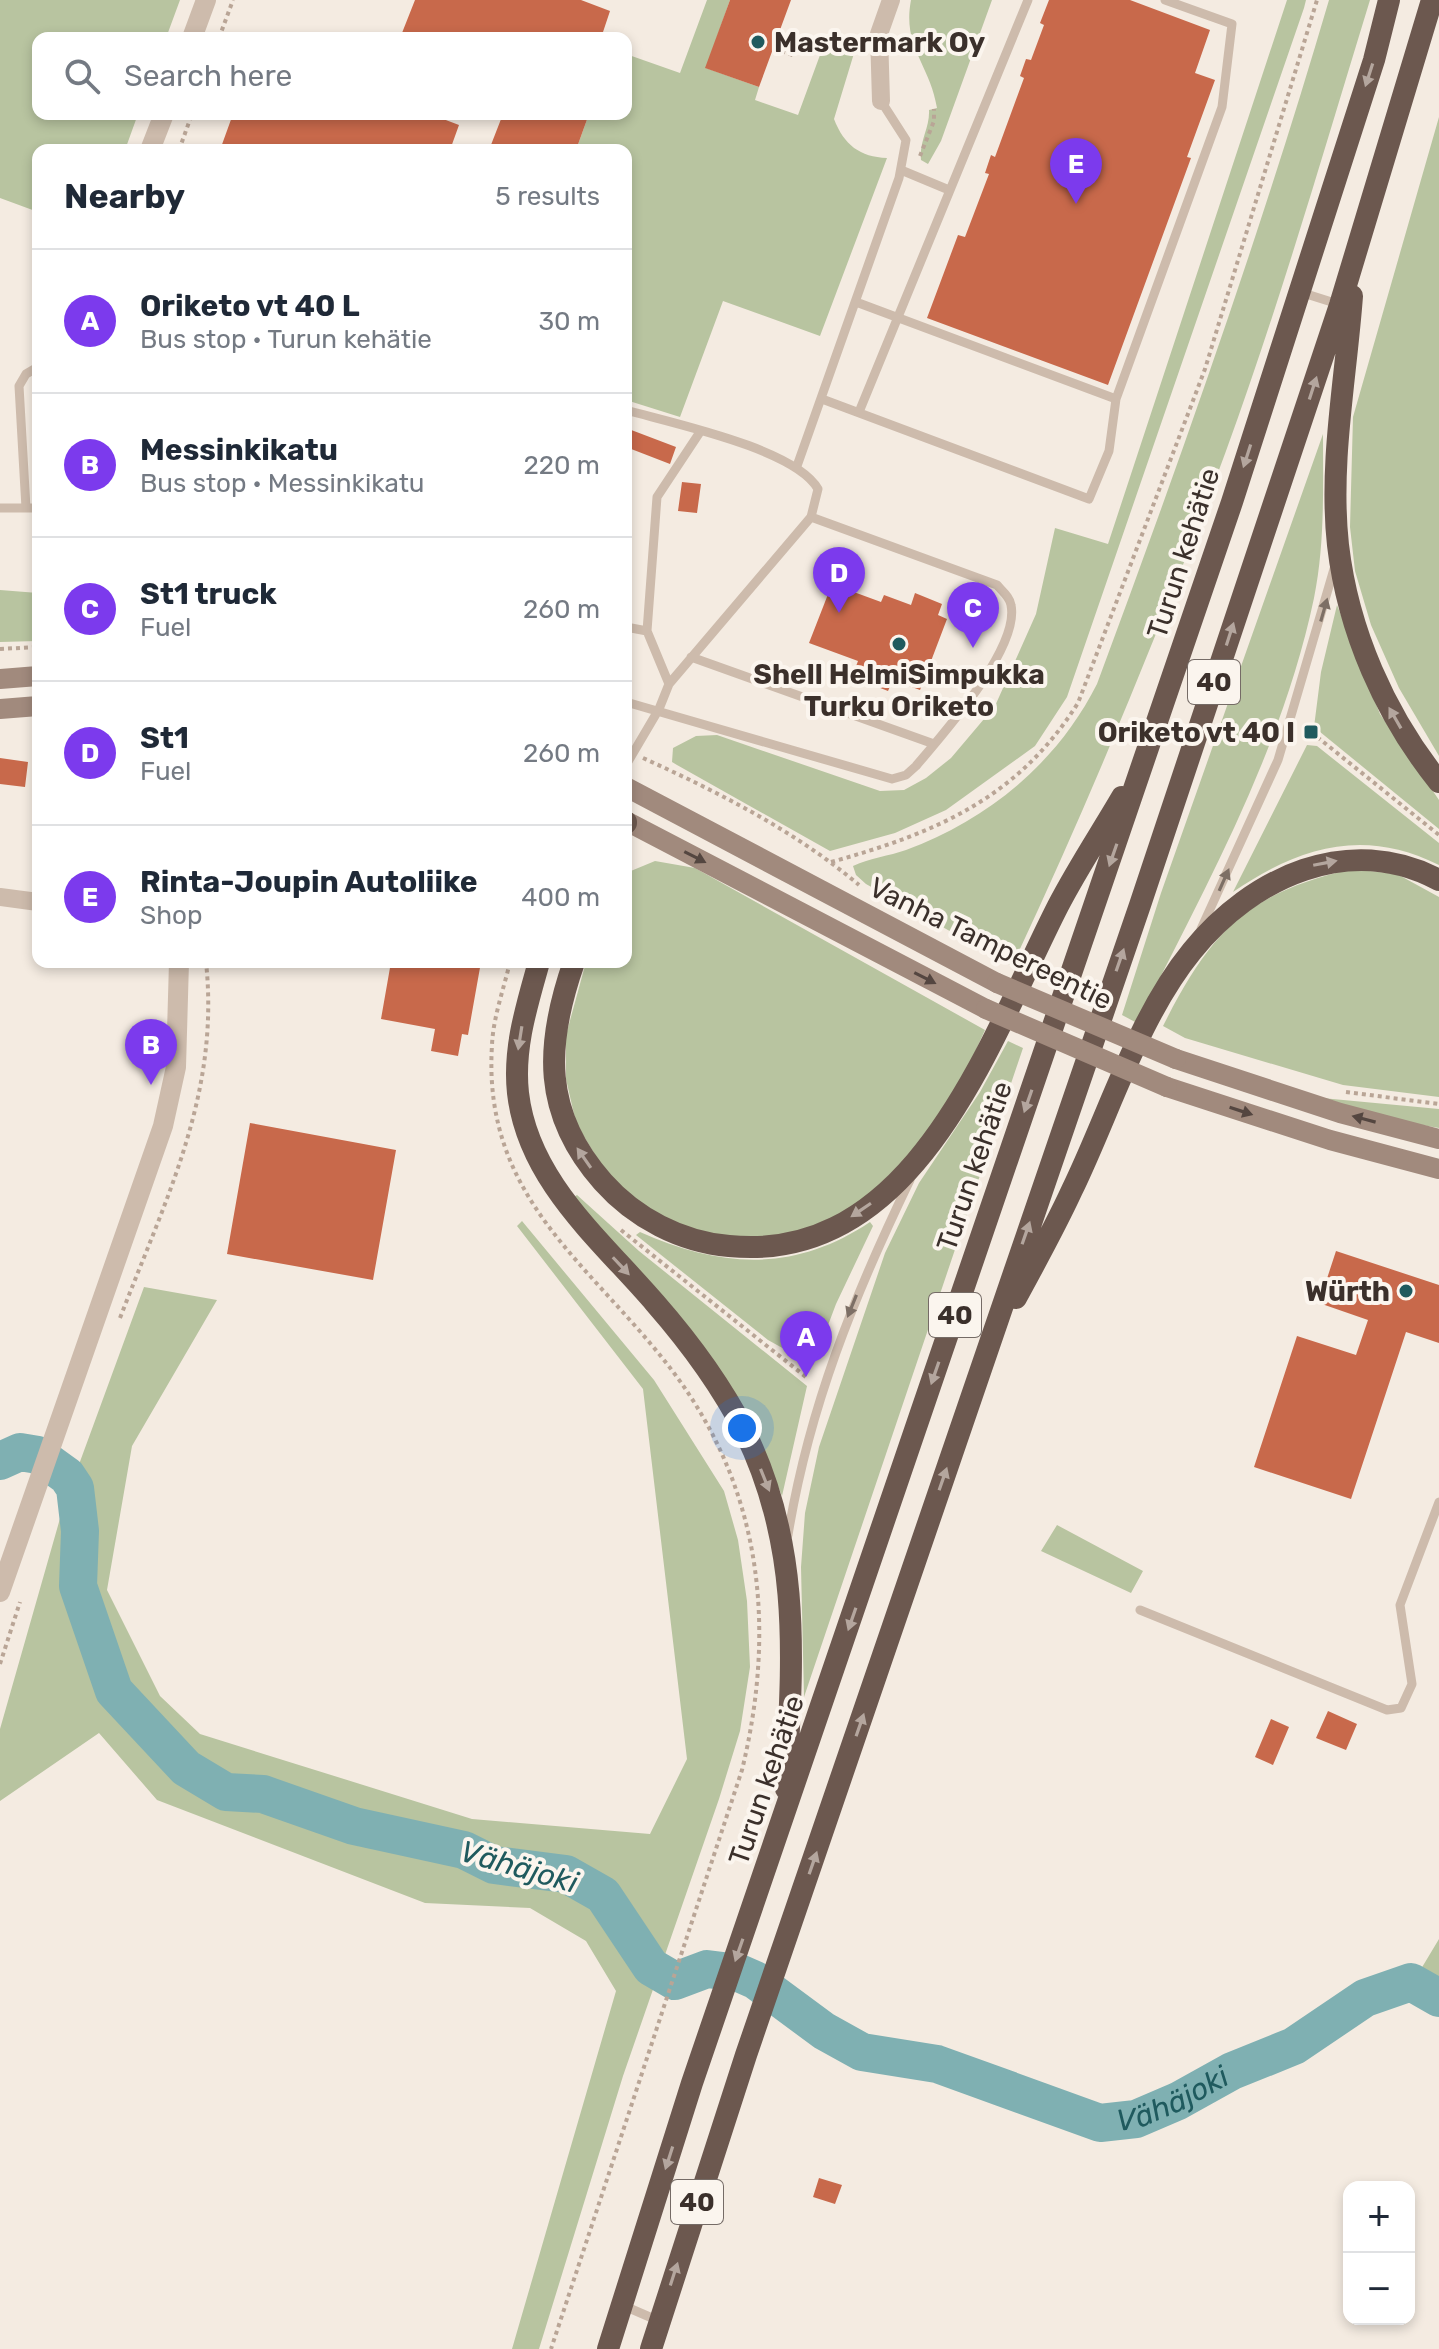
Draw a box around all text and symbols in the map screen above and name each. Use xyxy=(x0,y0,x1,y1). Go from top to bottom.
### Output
place label: Mastermark Oy xyxy=(774,26,986,59)
search box xyxy=(32,32,632,120)
marker: Mastermark Oy xyxy=(749,33,767,51)
icon: search xyxy=(60,54,104,98)
text: Search here xyxy=(124,58,292,94)
one-way arrow xyxy=(1362,64,1375,88)
pin: E xyxy=(1050,138,1102,204)
text: Nearby xyxy=(64,176,185,217)
text: 5 results xyxy=(495,181,600,212)
text: Oriketo vt 40 L xyxy=(140,288,360,324)
text: A xyxy=(81,306,99,337)
text: 30 m xyxy=(538,306,600,337)
text: Bus stop · Turun kehätie xyxy=(140,324,432,355)
one-way arrow xyxy=(1307,376,1319,400)
text: Messinkikatu xyxy=(140,432,338,468)
one-way arrow xyxy=(1240,444,1253,468)
text: B xyxy=(81,450,99,481)
text: 220 m xyxy=(523,450,600,481)
street label: Turun kehätie xyxy=(1140,464,1227,643)
text: Bus stop · Messinkikatu xyxy=(140,468,424,499)
pin: D xyxy=(813,547,865,613)
text: St1 truck xyxy=(140,576,277,612)
pin: C xyxy=(947,582,999,648)
text: C xyxy=(81,594,99,625)
text: 260 m xyxy=(523,594,600,625)
one-way arrow xyxy=(1318,598,1331,622)
text: Fuel xyxy=(140,612,191,643)
one-way arrow xyxy=(1225,622,1237,646)
marker: Shell HelmiSimpukka Turku Oriketo xyxy=(890,635,908,653)
place label: Shell HelmiSimpukka Turku Oriketo xyxy=(753,658,1045,723)
road number: 40 xyxy=(1188,660,1240,704)
one-way arrow xyxy=(1388,707,1402,729)
place label: Oriketo vt 40 I xyxy=(1098,716,1295,749)
text: St1 xyxy=(140,720,189,756)
marker: Oriketo vt 40 I xyxy=(1302,723,1320,741)
text: D xyxy=(81,738,99,769)
text: 260 m xyxy=(523,738,600,769)
text: Fuel xyxy=(140,756,191,787)
one-way arrow xyxy=(1106,843,1118,867)
one-way arrow xyxy=(684,851,707,864)
one-way arrow xyxy=(1312,857,1337,869)
text: Rinta-Joupin Autoliike xyxy=(140,864,478,900)
one-way arrow xyxy=(1217,868,1231,891)
street label: Vanha Tampereentie xyxy=(864,870,1118,1017)
text: E xyxy=(82,882,98,913)
text: 400 m xyxy=(521,882,600,913)
text: Shop xyxy=(140,900,202,931)
one-way arrow xyxy=(1115,948,1127,972)
one-way arrow xyxy=(914,971,937,985)
pin: B xyxy=(125,1019,177,1085)
one-way arrow xyxy=(513,1025,526,1050)
street label: Turun kehätie xyxy=(930,1077,1019,1255)
one-way arrow xyxy=(1022,1089,1034,1113)
one-way arrow xyxy=(1229,1106,1253,1118)
one-way arrow xyxy=(1351,1113,1376,1125)
one-way arrow xyxy=(577,1148,593,1168)
one-way arrow xyxy=(851,1203,872,1218)
one-way arrow xyxy=(1021,1220,1033,1244)
one-way arrow xyxy=(612,1256,630,1275)
place label: Würth xyxy=(1305,1275,1390,1308)
marker: Würth xyxy=(1397,1282,1415,1300)
road number: 40 xyxy=(929,1293,981,1337)
one-way arrow xyxy=(845,1294,858,1318)
pin: A xyxy=(780,1311,832,1377)
one-way arrow xyxy=(929,1361,941,1385)
your location xyxy=(722,1408,762,1448)
one-way arrow xyxy=(938,1466,950,1490)
one-way arrow xyxy=(759,1468,772,1492)
one-way arrow xyxy=(845,1608,857,1632)
street label: Turun kehätie xyxy=(722,1691,811,1869)
one-way arrow xyxy=(854,1713,866,1737)
water label: Vähäjoki xyxy=(456,1833,583,1901)
one-way arrow xyxy=(807,1850,820,1874)
one-way arrow xyxy=(732,1938,745,1962)
water label: Vähäjoki xyxy=(1114,2058,1236,2139)
one-way arrow xyxy=(662,2146,674,2170)
road number: 40 xyxy=(671,2180,723,2224)
map controls xyxy=(1343,2181,1415,2325)
button: + xyxy=(1343,2181,1415,2253)
button: − xyxy=(1343,2253,1415,2325)
one-way arrow xyxy=(668,2262,681,2286)

